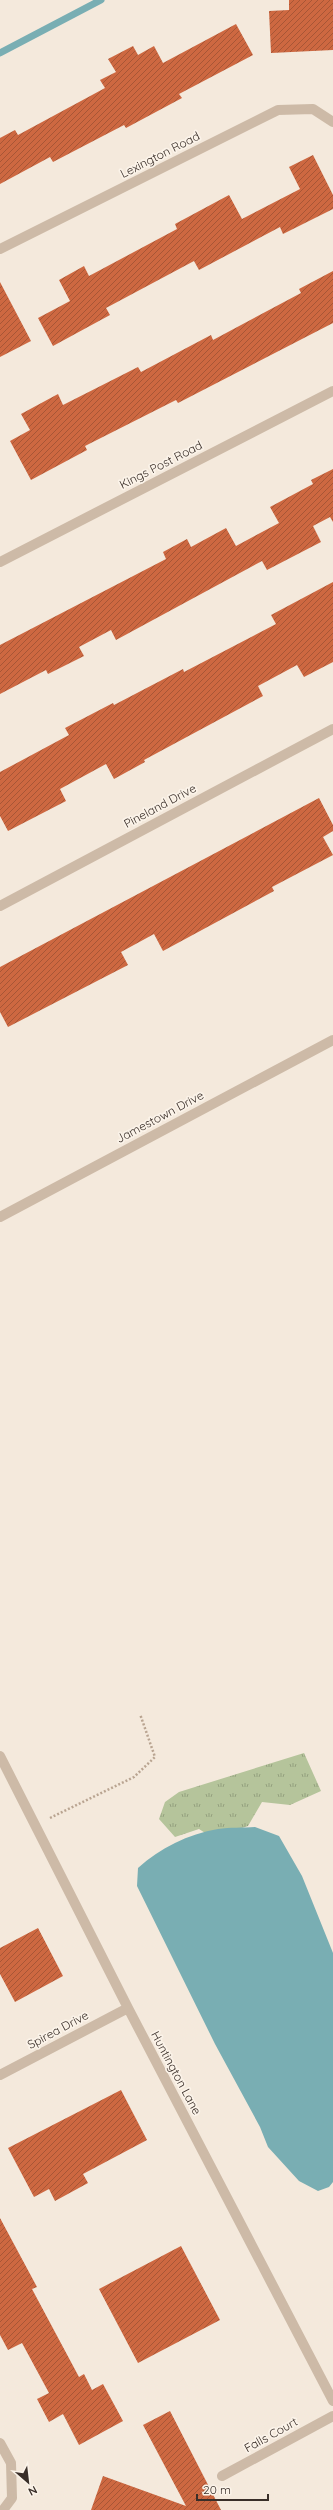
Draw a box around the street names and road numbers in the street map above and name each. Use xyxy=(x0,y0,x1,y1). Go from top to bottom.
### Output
street label: Lexington Road xyxy=(118,128,202,181)
street label: Kings Post Road xyxy=(117,437,205,492)
street label: Pineland Drive xyxy=(121,780,199,831)
street label: Jamestown Drive xyxy=(113,1087,206,1146)
street label: Spirea Drive xyxy=(25,2007,91,2052)
street label: Huntington Lane xyxy=(148,2028,205,2117)
street label: Falls Court xyxy=(241,2414,300,2455)

